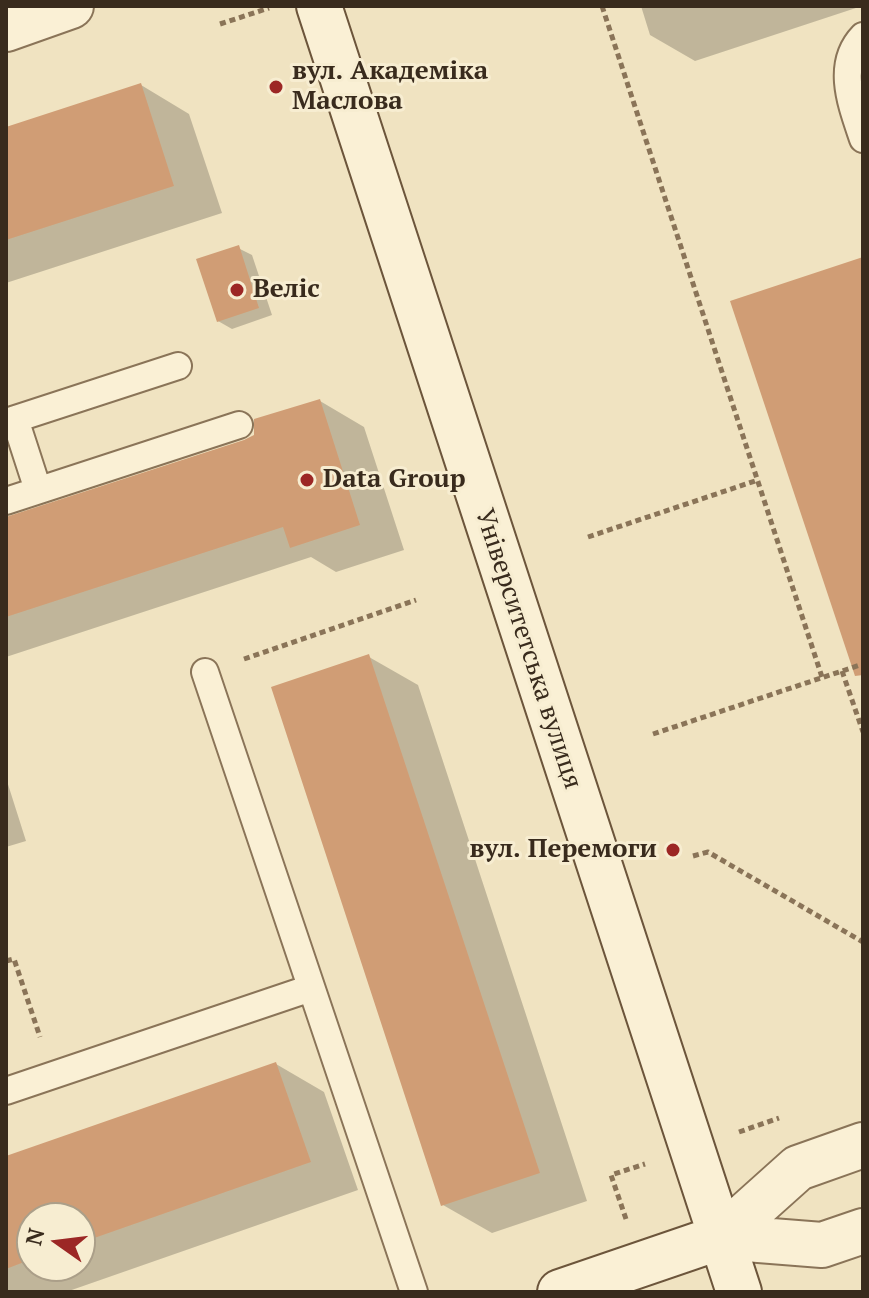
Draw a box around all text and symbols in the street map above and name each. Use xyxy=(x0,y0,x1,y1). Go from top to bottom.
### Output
place label: вул. Академіка Маслова xyxy=(292,56,488,118)
marker: вул. Академіка Маслова xyxy=(267,78,285,96)
place label: Веліс xyxy=(253,274,320,306)
marker: Веліс xyxy=(228,281,246,299)
place label: Data Group xyxy=(323,464,466,496)
marker: Data Group xyxy=(298,471,316,489)
street label: Університетська вулиця xyxy=(468,505,588,793)
place label: вул. Перемоги xyxy=(470,834,657,866)
marker: вул. Перемоги xyxy=(664,841,682,859)
north arrow xyxy=(16,1202,96,1282)
text: N xyxy=(18,1225,50,1248)

